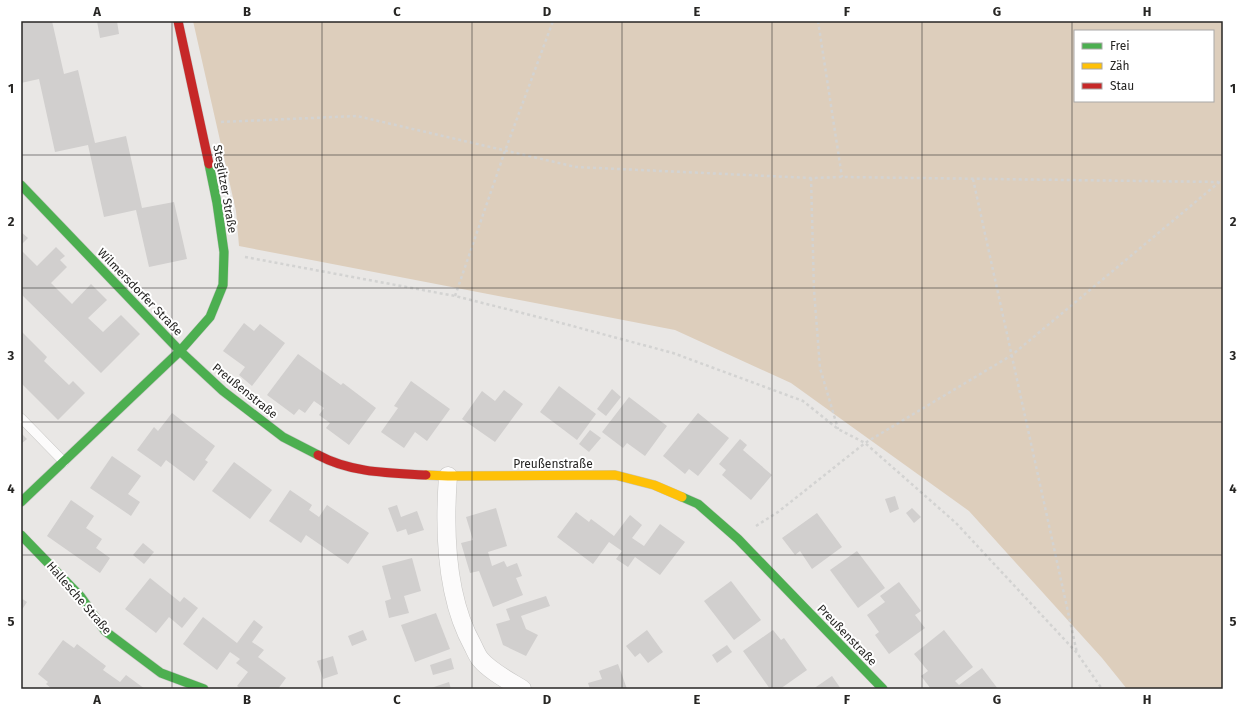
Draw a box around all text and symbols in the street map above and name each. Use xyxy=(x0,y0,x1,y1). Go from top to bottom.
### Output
text: A xyxy=(92,4,101,19)
text: B xyxy=(243,4,251,19)
text: C xyxy=(393,4,401,19)
text: D xyxy=(543,4,552,19)
text: E xyxy=(694,4,701,19)
text: F xyxy=(844,4,851,19)
text: G xyxy=(993,4,1001,19)
text: H xyxy=(1143,4,1151,19)
legend xyxy=(1074,30,1214,102)
text: Frei xyxy=(1110,39,1130,53)
text: Zäh xyxy=(1110,59,1130,73)
text: Stau xyxy=(1110,79,1134,93)
text: 1 xyxy=(8,81,14,96)
text: 1 xyxy=(1230,81,1236,96)
street label: Steglitzer Straße xyxy=(210,144,240,234)
text: 2 xyxy=(8,214,15,229)
text: 2 xyxy=(1230,214,1237,229)
street label: Wilmersdorfer Straße xyxy=(95,245,185,339)
text: 3 xyxy=(7,348,15,363)
text: 3 xyxy=(1229,348,1237,363)
street label: Preußenstraße xyxy=(210,361,280,421)
street label: Preußenstraße xyxy=(513,457,593,471)
text: 4 xyxy=(7,481,15,496)
text: 4 xyxy=(1229,481,1237,496)
street label: Hallesche Straße xyxy=(44,559,114,637)
street label: Preußenstraße xyxy=(814,602,880,668)
text: 5 xyxy=(8,614,15,629)
text: 5 xyxy=(1230,614,1237,629)
text: A xyxy=(92,692,101,707)
text: B xyxy=(243,692,251,707)
text: C xyxy=(393,692,401,707)
text: D xyxy=(543,692,552,707)
text: E xyxy=(694,692,701,707)
text: F xyxy=(844,692,851,707)
text: G xyxy=(993,692,1001,707)
text: H xyxy=(1143,692,1151,707)

